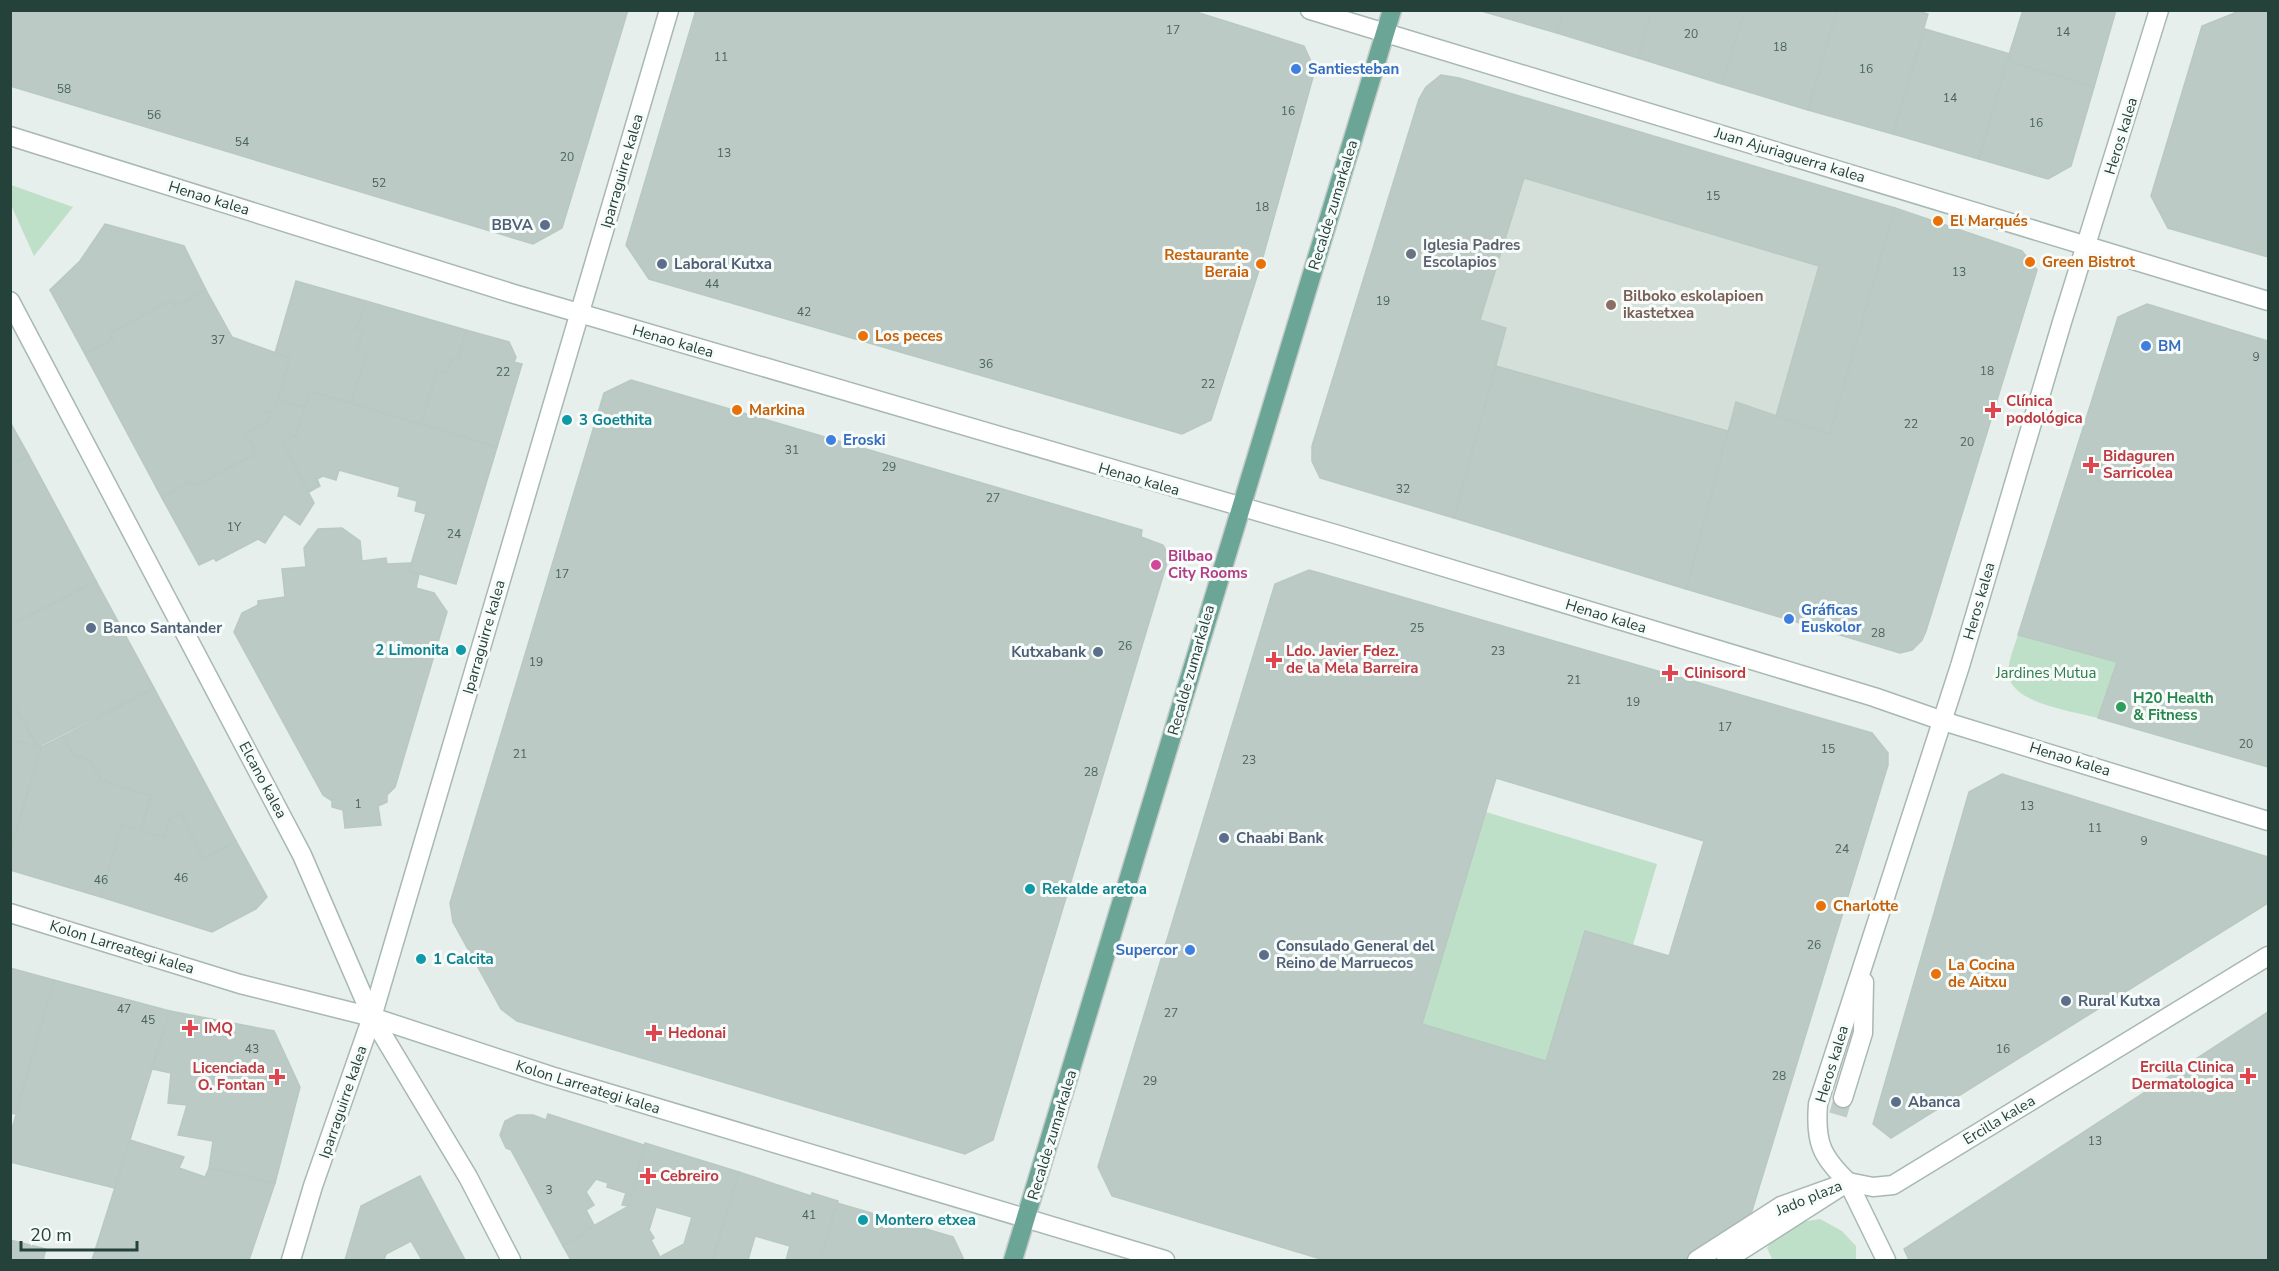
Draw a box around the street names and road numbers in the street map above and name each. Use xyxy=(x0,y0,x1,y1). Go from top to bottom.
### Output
street label: Heros kalea xyxy=(2100,95,2142,177)
street label: Iparraguirre kalea xyxy=(596,112,648,230)
street label: Juan Ajuriaguerra kalea xyxy=(1711,122,1868,187)
street label: Recalde zumarkalea xyxy=(1304,138,1362,272)
street label: Henao kalea xyxy=(166,176,252,220)
street label: Henao kalea xyxy=(630,320,716,362)
street label: Henao kalea xyxy=(1096,458,1182,500)
street label: Heros kalea xyxy=(1958,560,2000,642)
street label: Iparraguirre kalea xyxy=(458,578,510,696)
street label: Henao kalea xyxy=(1563,594,1649,638)
street label: Recalde zumarkalea xyxy=(1163,602,1219,738)
street label: Henao kalea xyxy=(2027,737,2113,781)
street label: Elcano kalea xyxy=(234,738,292,822)
street label: Kolon Larreategi kalea xyxy=(47,915,197,979)
street label: Heros kalea xyxy=(1811,1023,1853,1105)
street label: Iparraguirre kalea xyxy=(314,1043,372,1161)
street label: Kolon Larreategi kalea xyxy=(513,1055,663,1119)
street label: Recalde zumarkalea xyxy=(1023,1068,1081,1202)
street label: Ercilla kalea xyxy=(1959,1091,2039,1149)
street label: Jado plaza xyxy=(1772,1176,1845,1221)

